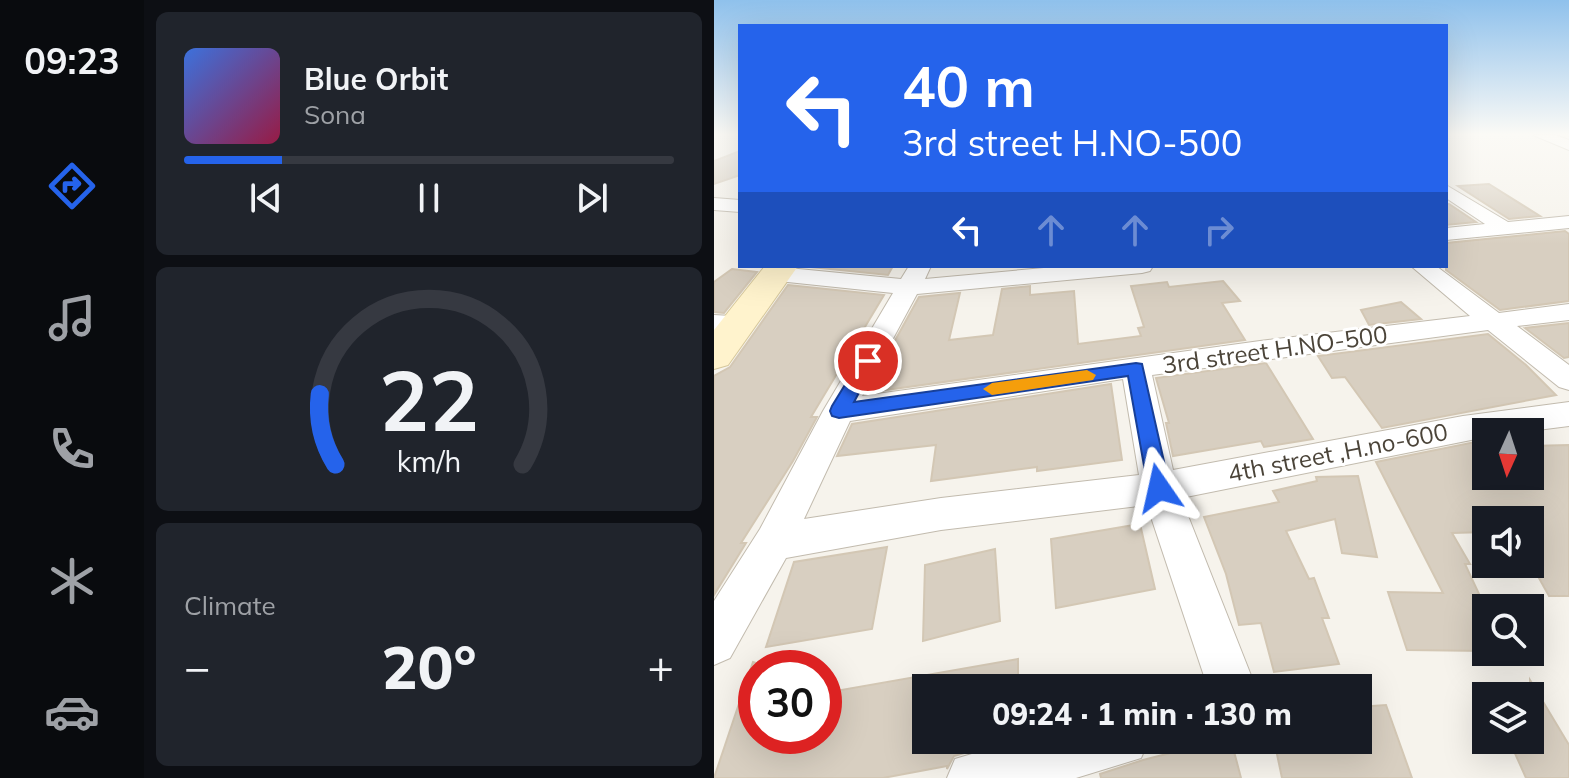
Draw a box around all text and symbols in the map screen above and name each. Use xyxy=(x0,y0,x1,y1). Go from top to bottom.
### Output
text: 09:23 xyxy=(24,38,120,83)
text: 40 m xyxy=(902,51,1035,121)
icon: left xyxy=(770,56,874,160)
text: Blue Orbit xyxy=(304,60,448,98)
text: Sona xyxy=(304,98,366,131)
text: 3rd street H.NO-500 xyxy=(902,120,1242,165)
icon: directions xyxy=(44,158,100,214)
icon: previous xyxy=(244,176,288,220)
icon: pause xyxy=(407,176,451,220)
icon: next xyxy=(570,176,614,220)
icon: left xyxy=(945,208,989,252)
icon: ahead xyxy=(1029,208,1073,252)
icon: ahead xyxy=(1113,208,1157,252)
icon: right xyxy=(1197,208,1241,252)
icon: music xyxy=(44,290,100,346)
street label: 3rd street H.NO-500 xyxy=(1160,318,1389,380)
pin xyxy=(834,327,902,395)
icon: arrive xyxy=(846,339,890,383)
text: 22 xyxy=(379,347,479,452)
street label: 4th street ,H.no-600 xyxy=(1225,416,1450,488)
north arrow xyxy=(1472,418,1544,490)
map controls xyxy=(1472,418,1544,754)
icon: phone xyxy=(44,421,100,477)
text: km/h xyxy=(397,443,461,479)
position arrow xyxy=(1117,446,1201,530)
button: sound xyxy=(1472,506,1544,578)
icon: climate xyxy=(44,553,100,609)
text: Climate xyxy=(184,589,276,622)
button: search xyxy=(1472,594,1544,666)
text: 20° xyxy=(381,629,477,704)
text: − xyxy=(184,639,210,694)
text: + xyxy=(648,639,674,694)
speed limit sign: 30 xyxy=(738,650,842,754)
button: layers xyxy=(1472,682,1544,754)
icon: car xyxy=(44,684,100,740)
text: 09:24 · 1 min · 130 m xyxy=(992,695,1292,733)

